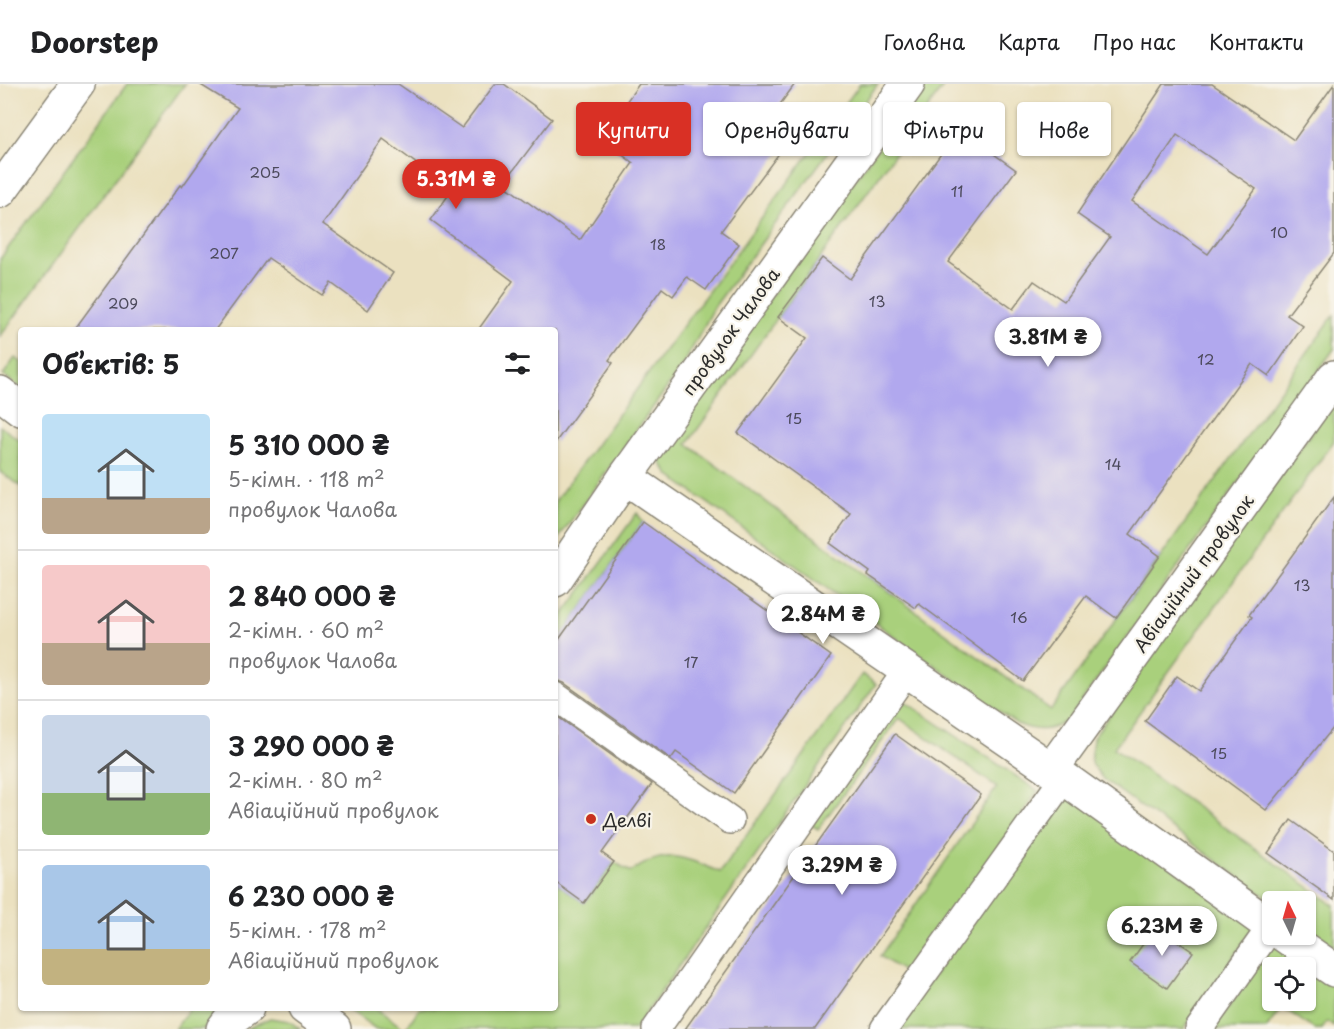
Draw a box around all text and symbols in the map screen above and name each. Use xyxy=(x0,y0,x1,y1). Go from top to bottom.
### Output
text: Doorstep xyxy=(30,20,159,63)
text: Головна xyxy=(884,25,965,57)
text: Карта xyxy=(998,25,1060,57)
text: Про нас xyxy=(1093,25,1176,57)
text: Контакти xyxy=(1209,25,1304,57)
chip: Купити xyxy=(576,102,691,156)
chip: Орендувати xyxy=(703,102,871,156)
chip: Фільтри xyxy=(883,102,1005,156)
chip: Нове xyxy=(1017,102,1111,156)
pin: 5.31M ₴ xyxy=(401,159,511,210)
house number: 205 xyxy=(250,160,280,183)
text: 5.31M ₴ xyxy=(416,163,496,193)
house number: 11 xyxy=(951,179,963,202)
house number: 10 xyxy=(1270,220,1288,243)
house number: 18 xyxy=(650,232,666,255)
house number: 207 xyxy=(209,241,239,264)
street label: провулок Чалова xyxy=(674,261,786,400)
house number: 13 xyxy=(869,289,885,312)
house number: 209 xyxy=(108,291,138,314)
pin: 3.81M ₴ xyxy=(993,317,1103,368)
text: 3.81M ₴ xyxy=(1008,321,1088,351)
text: Об’єктів: 5 xyxy=(42,344,180,383)
icon: filters xyxy=(501,347,534,380)
house number: 12 xyxy=(1197,347,1215,370)
house number: 15 xyxy=(786,406,802,429)
text: 5 310 000 ₴ xyxy=(228,425,390,464)
icon: home xyxy=(90,438,162,510)
house number: 14 xyxy=(1105,452,1121,475)
text: 5-кімн. · 118 m² xyxy=(228,464,385,494)
street label: Авіаційний провулок xyxy=(1126,488,1260,658)
text: провулок Чалова xyxy=(228,494,397,524)
house number: 13 xyxy=(1294,573,1310,596)
text: 2 840 000 ₴ xyxy=(228,576,396,615)
icon: home xyxy=(90,589,162,661)
pin: 2.84M ₴ xyxy=(768,594,878,645)
text: 2.84M ₴ xyxy=(781,598,865,628)
house number: 16 xyxy=(1010,605,1028,628)
text: 2-кімн. · 60 m² xyxy=(228,615,384,645)
text: провулок Чалова xyxy=(228,645,397,675)
house number: 17 xyxy=(684,650,698,673)
text: 3 290 000 ₴ xyxy=(228,726,394,765)
icon: home xyxy=(90,739,162,811)
house number: 15 xyxy=(1211,741,1227,764)
text: 2-кімн. · 80 m² xyxy=(228,765,383,795)
text: Авіаційний провулок xyxy=(228,795,439,825)
place label: Делві xyxy=(602,806,652,833)
marker: Делві xyxy=(584,812,598,826)
pin: 3.29M ₴ xyxy=(787,845,897,896)
text: 3.29M ₴ xyxy=(802,849,882,879)
text: 6 230 000 ₴ xyxy=(228,876,394,915)
icon: home xyxy=(90,889,162,961)
north arrow xyxy=(1262,891,1316,945)
map controls xyxy=(1262,891,1316,1011)
pin: 6.23M ₴ xyxy=(1107,906,1217,957)
text: 6.23M ₴ xyxy=(1121,910,1203,940)
text: 5-кімн. · 178 m² xyxy=(228,915,387,945)
text: Авіаційний провулок xyxy=(228,945,439,975)
button: locate xyxy=(1262,957,1316,1011)

